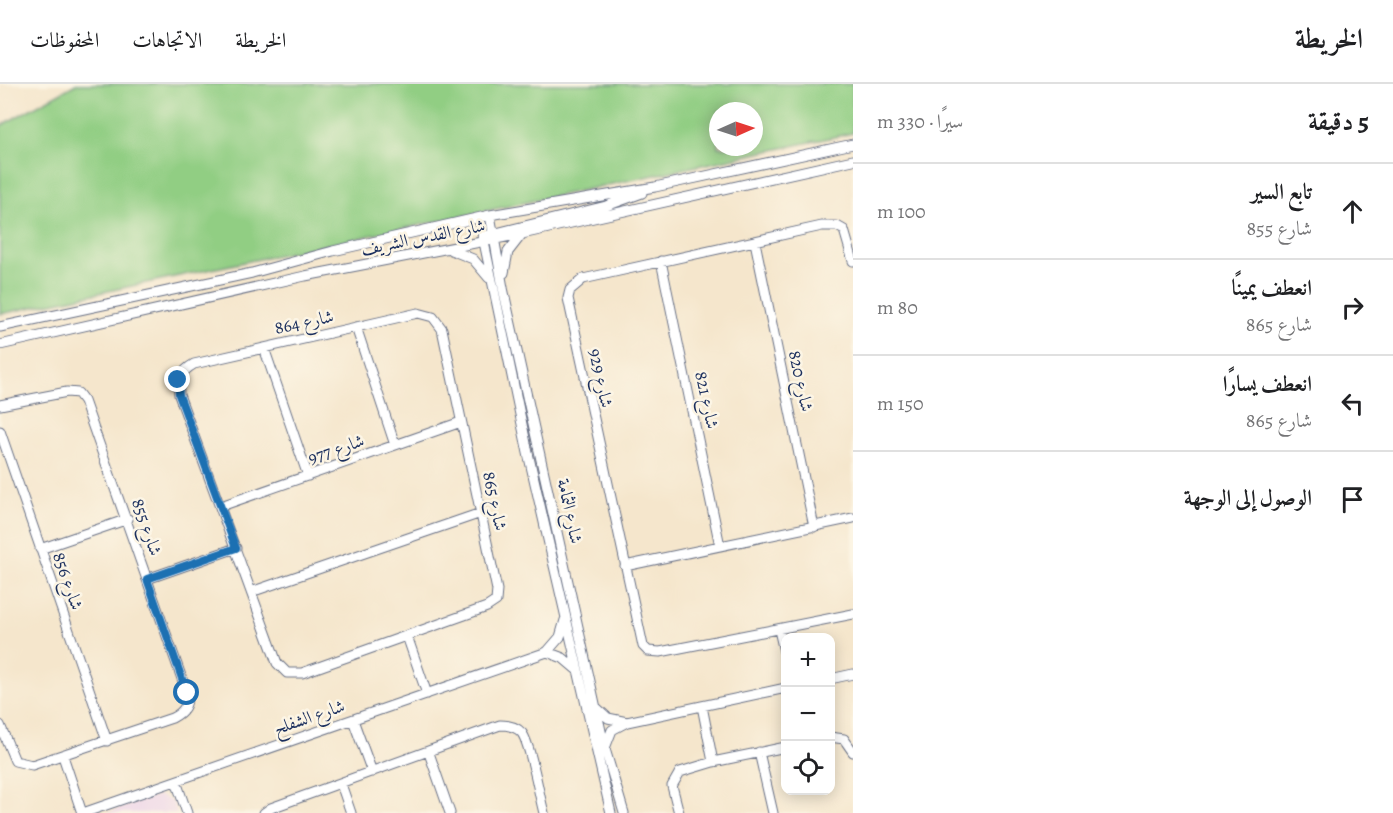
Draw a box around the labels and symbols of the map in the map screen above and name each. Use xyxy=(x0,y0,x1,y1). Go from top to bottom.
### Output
north arrow xyxy=(709,102,763,156)
street label: شارع القدس الشريف xyxy=(359,213,488,264)
street label: شارع 864 xyxy=(272,304,336,343)
street label: شارع 929 xyxy=(580,346,619,410)
street label: شارع 820 xyxy=(780,348,819,414)
route end xyxy=(164,366,190,392)
street label: شارع 821 xyxy=(686,369,725,432)
street label: شارع 977 xyxy=(305,428,368,473)
street label: شارع 865 xyxy=(474,469,513,533)
street label: شارع الثمامة xyxy=(548,476,589,546)
street label: شارع 855 xyxy=(123,495,168,560)
street label: شارع 856 xyxy=(44,549,89,614)
route start xyxy=(173,679,199,705)
street label: شارع الشفلح xyxy=(270,694,349,744)

